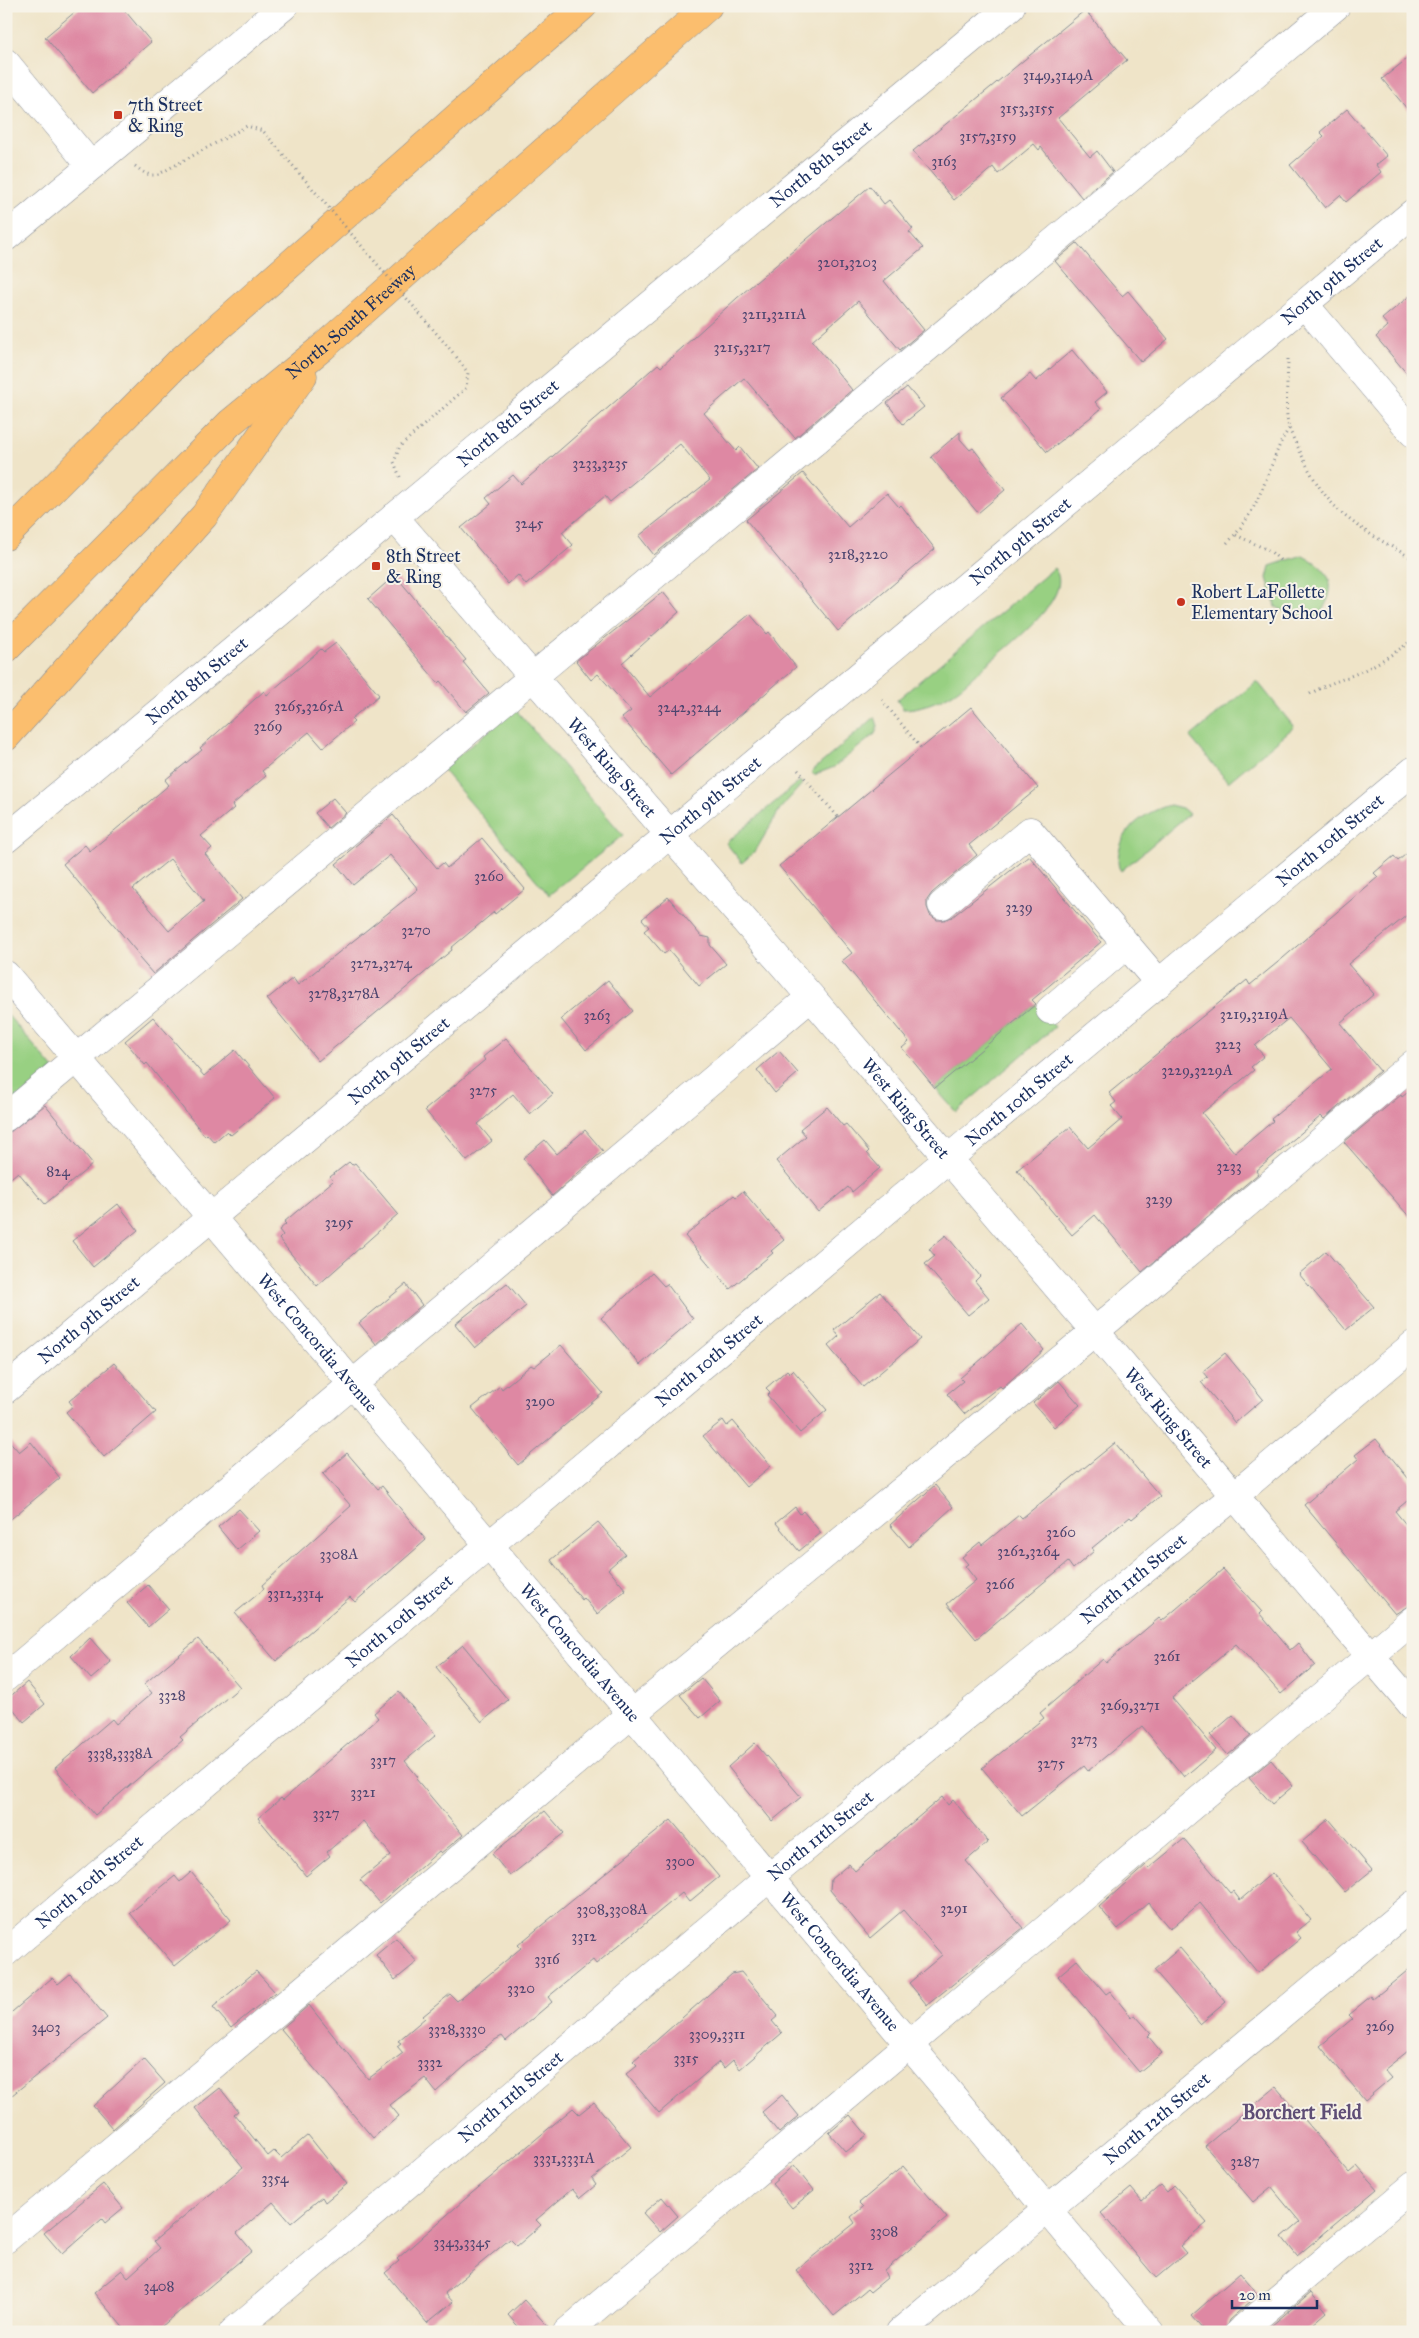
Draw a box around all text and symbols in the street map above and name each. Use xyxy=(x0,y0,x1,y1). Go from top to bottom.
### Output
house number: 3149,3149A xyxy=(1023,66,1093,84)
place label: 7th Street & Ring xyxy=(128,94,203,138)
house number: 3153,3155 xyxy=(1000,99,1054,117)
marker: 7th Street & Ring xyxy=(112,109,124,121)
street label: North 8th Street xyxy=(765,115,876,212)
house number: 3157,3159 xyxy=(959,127,1017,145)
house number: 3163 xyxy=(931,152,957,170)
street label: North 9th Street xyxy=(1277,232,1388,330)
house number: 3201,3203 xyxy=(817,253,877,271)
street label: North-South Freeway xyxy=(281,259,421,384)
house number: 3211,3211A xyxy=(742,305,806,323)
house number: 3215,3217 xyxy=(714,338,771,356)
street label: North 8th Street xyxy=(453,374,564,472)
house number: 3233,3235 xyxy=(572,454,628,472)
street label: North 9th Street xyxy=(965,492,1076,590)
house number: 3245 xyxy=(515,514,543,532)
place label: 8th Street & Ring xyxy=(386,545,461,589)
house number: 3218,3220 xyxy=(828,545,888,563)
marker: 8th Street & Ring xyxy=(370,560,382,572)
place label: Robert LaFollette Elementary School xyxy=(1191,581,1333,624)
marker: Robert LaFollette Elementary School xyxy=(1175,596,1187,608)
street label: North 8th Street xyxy=(142,632,253,729)
house number: 3265,3265A xyxy=(274,697,344,715)
house number: 3242,3244 xyxy=(657,698,721,716)
street label: West Ring Street xyxy=(562,713,661,823)
house number: 3269 xyxy=(253,717,283,735)
street label: North 9th Street xyxy=(655,751,766,849)
street label: North 10th Street xyxy=(1272,788,1389,891)
house number: 3260 xyxy=(474,867,504,885)
house number: 3239 xyxy=(1005,898,1033,916)
house number: 3270 xyxy=(401,921,431,939)
house number: 3272,3274 xyxy=(350,954,412,972)
house number: 3278,3278A xyxy=(308,984,380,1002)
house number: 3219,3219A xyxy=(1220,1005,1288,1023)
house number: 3263 xyxy=(583,1006,611,1024)
street label: North 9th Street xyxy=(344,1011,455,1109)
house number: 3223 xyxy=(1215,1035,1241,1053)
street label: North 10th Street xyxy=(961,1048,1078,1151)
street label: West Ring Street xyxy=(857,1054,955,1164)
house number: 3229,3229A xyxy=(1161,1061,1233,1079)
house number: 3275 xyxy=(469,1081,497,1099)
house number: 3233 xyxy=(1216,1157,1242,1175)
house number: 824 xyxy=(46,1162,71,1180)
house number: 3239 xyxy=(1145,1190,1173,1208)
house number: 3295 xyxy=(325,1213,353,1231)
street label: West Concordia Avenue xyxy=(253,1269,382,1417)
street label: North 9th Street xyxy=(34,1271,145,1369)
street label: North 10th Street xyxy=(651,1308,768,1412)
street label: West Ring Street xyxy=(1119,1363,1218,1473)
house number: 3290 xyxy=(525,1392,555,1410)
house number: 3260 xyxy=(1046,1523,1076,1541)
street label: North 11th Street xyxy=(1076,1528,1191,1629)
house number: 3262,3264 xyxy=(997,1542,1060,1560)
house number: 3308A xyxy=(320,1545,358,1563)
street label: North 10th Street xyxy=(341,1569,458,1672)
house number: 3266 xyxy=(986,1575,1016,1593)
street label: West Concordia Avenue xyxy=(515,1579,645,1726)
house number: 3312,3314 xyxy=(267,1584,324,1602)
house number: 3261 xyxy=(1154,1647,1181,1665)
house number: 3328 xyxy=(158,1686,186,1704)
house number: 3269,3271 xyxy=(1100,1696,1160,1714)
house number: 3273 xyxy=(1071,1730,1098,1748)
house number: 3338,3338A xyxy=(87,1744,153,1762)
house number: 3317 xyxy=(370,1751,396,1769)
house number: 3275 xyxy=(1037,1754,1065,1772)
house number: 3321 xyxy=(350,1783,376,1801)
street label: North 11th Street xyxy=(763,1785,878,1886)
house number: 3327 xyxy=(313,1804,340,1822)
street label: North 10th Street xyxy=(31,1830,148,1933)
house number: 3300 xyxy=(665,1852,695,1870)
street label: West Concordia Avenue xyxy=(775,1888,904,2036)
house number: 3291 xyxy=(940,1899,968,1917)
house number: 3308,3308A xyxy=(576,1900,648,1918)
house number: 3312 xyxy=(571,1927,597,1945)
house number: 3316 xyxy=(534,1950,561,1968)
house number: 3320 xyxy=(507,1979,535,1997)
house number: 3269 xyxy=(1365,2017,1395,2035)
house number: 3403 xyxy=(31,2018,61,2036)
house number: 3328,3330 xyxy=(428,2020,486,2038)
house number: 3309,3311 xyxy=(689,2025,745,2043)
street label: North 11th Street xyxy=(454,2046,568,2147)
house number: 3315 xyxy=(674,2049,698,2067)
house number: 3332 xyxy=(417,2053,443,2071)
street label: North 12th Street xyxy=(1099,2067,1215,2169)
district label: Borchert Field xyxy=(1242,2100,1363,2124)
house number: 3331,3331A xyxy=(533,2149,595,2167)
house number: 3287 xyxy=(1230,2152,1260,2170)
house number: 3354 xyxy=(262,2169,289,2187)
house number: 3308 xyxy=(870,2222,898,2240)
house number: 3343,3345 xyxy=(433,2233,491,2251)
house number: 3312 xyxy=(848,2256,874,2274)
house number: 3408 xyxy=(143,2277,175,2295)
scale bar xyxy=(1232,2278,1316,2310)
text: 20 m xyxy=(1239,2286,1271,2304)

